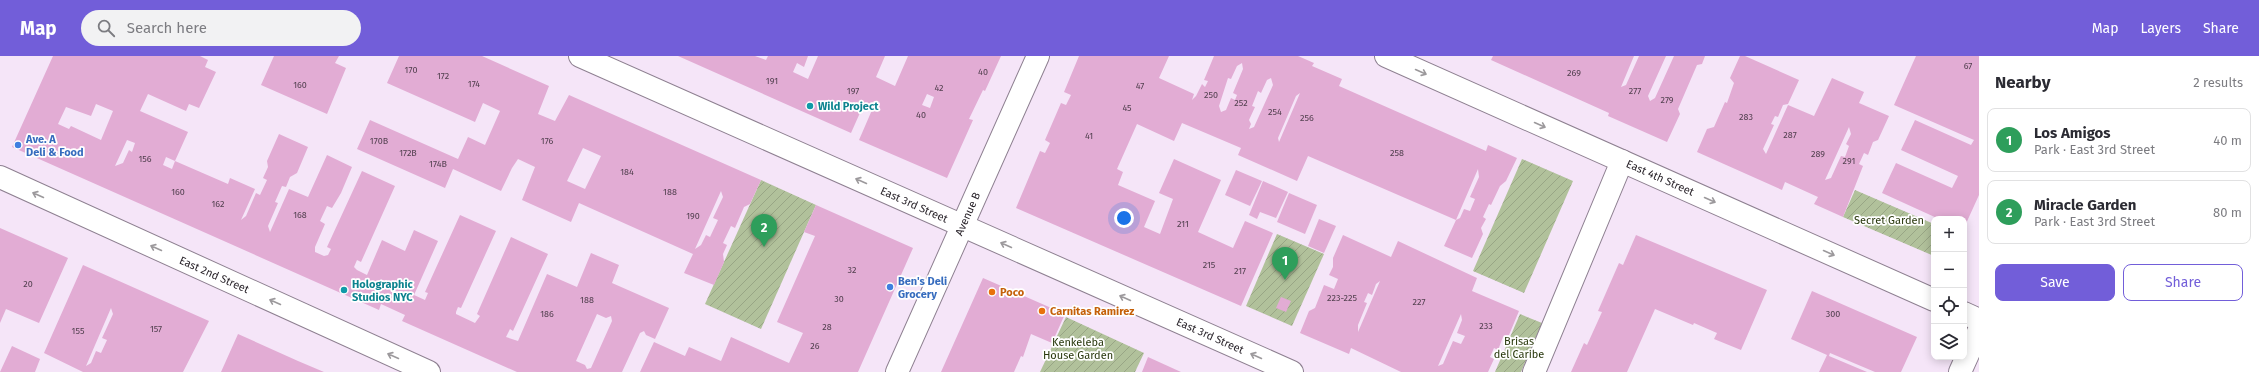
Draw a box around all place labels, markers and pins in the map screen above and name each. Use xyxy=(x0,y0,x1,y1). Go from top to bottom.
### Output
place label: Wild Project xyxy=(818,100,879,113)
marker: Wild Project xyxy=(805,101,815,111)
place label: Ave. A Deli & Food xyxy=(25,133,84,159)
marker: Ave. A Deli & Food xyxy=(13,140,23,150)
pin: 2 xyxy=(751,214,777,247)
pin: 1 xyxy=(1272,247,1298,280)
place label: Ben's Deli Grocery xyxy=(898,275,947,301)
place label: Holographic Studios NYC xyxy=(352,278,414,304)
marker: Ben's Deli Grocery xyxy=(885,282,895,292)
marker: Holographic Studios NYC xyxy=(339,285,349,295)
place label: Poco xyxy=(1000,286,1025,299)
marker: Poco xyxy=(987,287,997,297)
place label: Carnitas Ramirez xyxy=(1050,305,1134,318)
marker: Carnitas Ramirez xyxy=(1037,306,1047,316)

